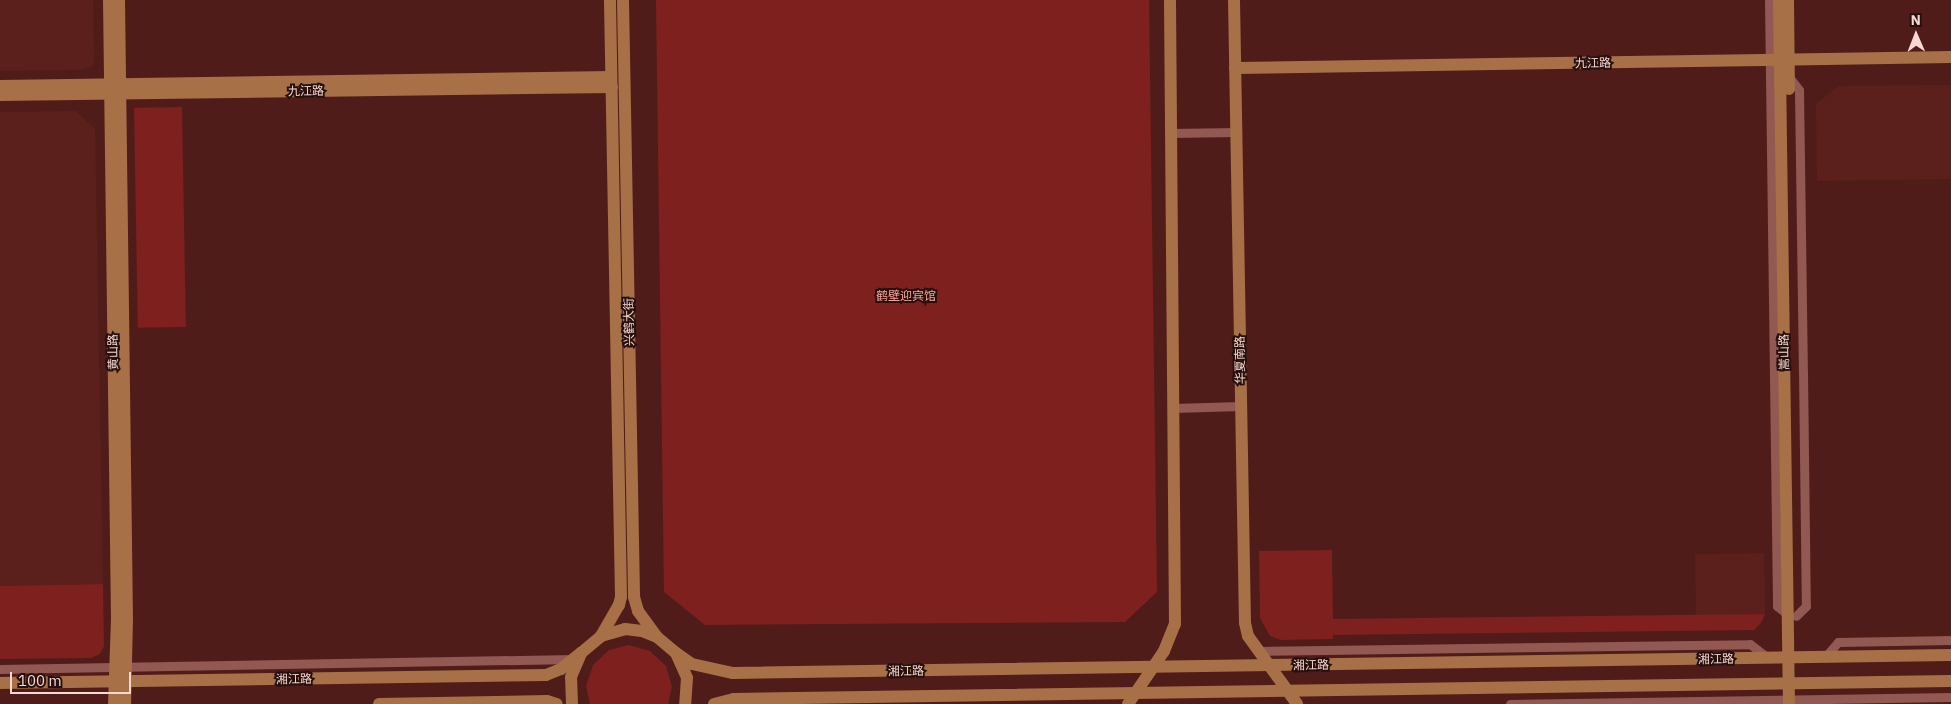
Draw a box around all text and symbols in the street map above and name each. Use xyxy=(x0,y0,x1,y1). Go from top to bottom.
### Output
north arrow xyxy=(1891,10,1941,60)
text: N xyxy=(1911,11,1921,29)
street label: 九江路 xyxy=(1575,55,1611,71)
street label: 九江路 xyxy=(288,83,324,99)
park label: 鹤壁迎宾馆 xyxy=(876,289,936,303)
street label: 兴鹤大街 xyxy=(621,298,637,346)
street label: 黄山路 xyxy=(105,334,121,370)
street label: 嵩山路 xyxy=(1776,334,1792,370)
street label: 华夏南路 xyxy=(1232,336,1248,384)
street label: 湘江路 xyxy=(1698,651,1734,667)
street label: 湘江路 xyxy=(1293,657,1329,673)
scale bar xyxy=(12,662,134,694)
street label: 湘江路 xyxy=(888,663,924,679)
text: 100 m xyxy=(18,671,62,690)
street label: 湘江路 xyxy=(276,671,312,687)

